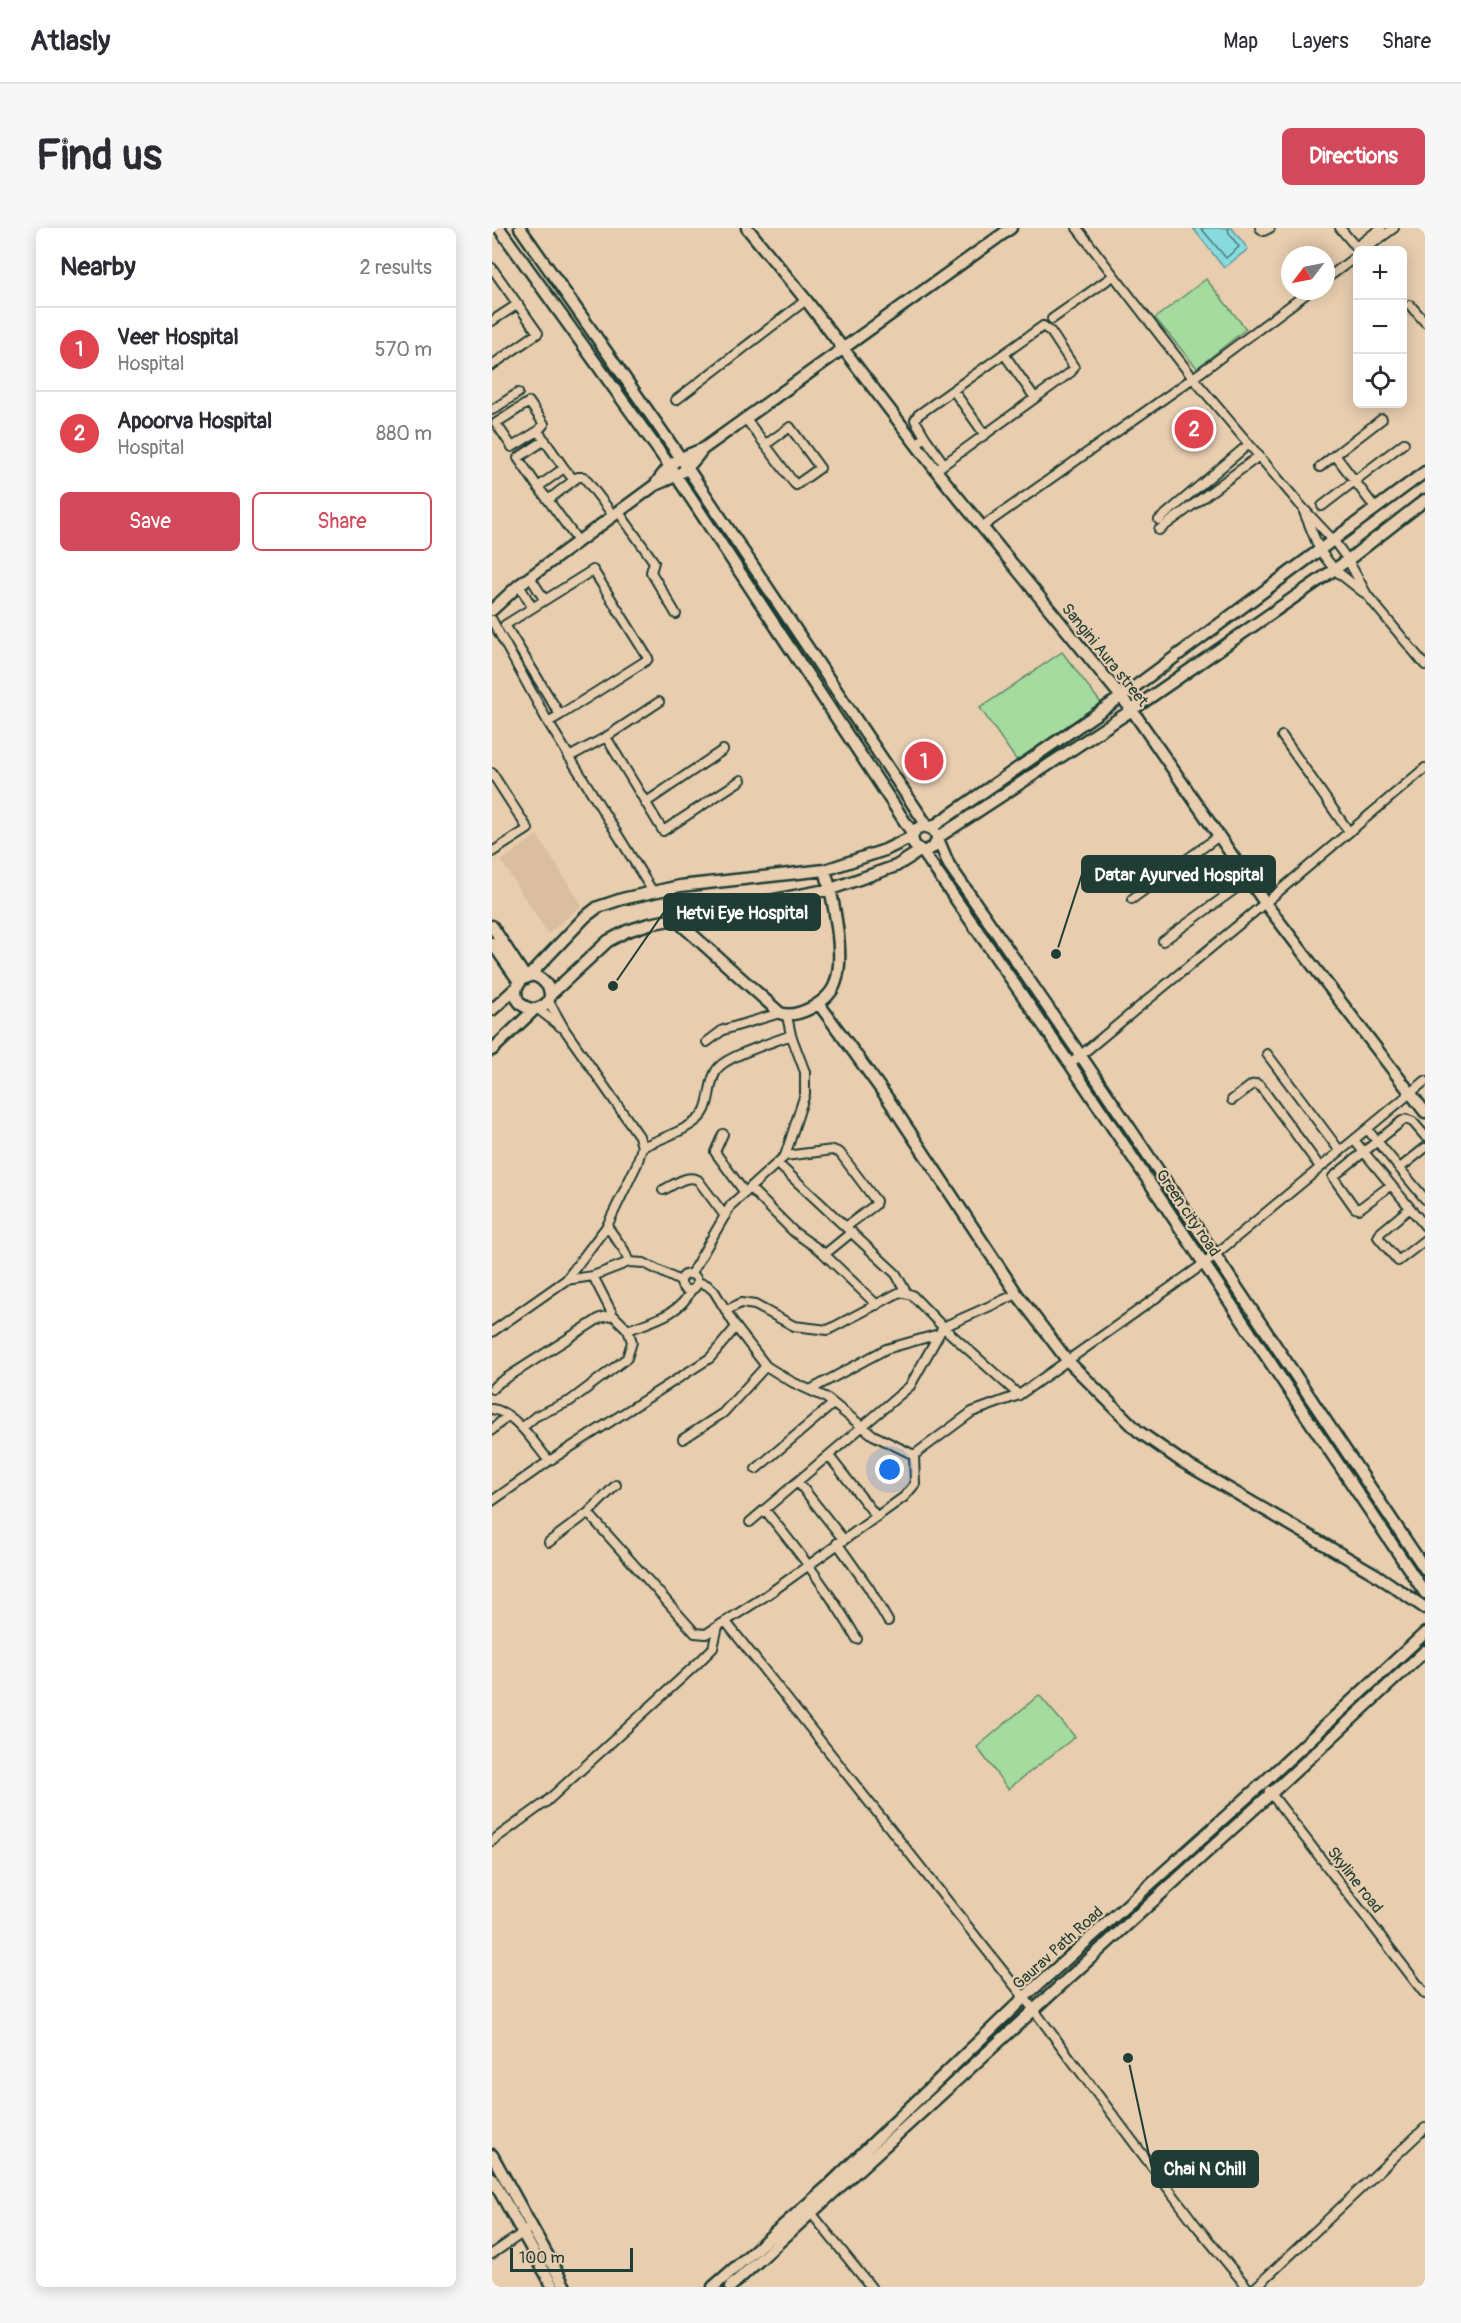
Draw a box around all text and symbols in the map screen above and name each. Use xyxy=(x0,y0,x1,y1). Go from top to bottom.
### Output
text: Atlasly xyxy=(30,24,110,59)
text: Map xyxy=(1223,28,1258,55)
text: Layers xyxy=(1291,28,1349,55)
text: Share xyxy=(1382,28,1431,55)
button: Directions xyxy=(1282,128,1425,185)
text: Find us xyxy=(36,130,162,182)
north arrow xyxy=(1281,246,1335,300)
map controls xyxy=(1353,246,1407,408)
button: + xyxy=(1353,246,1407,300)
text: Nearby xyxy=(60,251,136,283)
text: 2 results xyxy=(360,255,432,280)
button: − xyxy=(1353,300,1407,354)
text: Veer Hospital xyxy=(117,323,239,351)
text: 1 xyxy=(76,337,83,362)
text: 570 m xyxy=(375,337,432,362)
text: Hospital xyxy=(117,351,184,376)
button: locate xyxy=(1353,354,1407,408)
pin: 2 xyxy=(1174,406,1214,452)
text: Apoorva Hospital xyxy=(117,407,272,435)
text: 2 xyxy=(74,421,85,446)
text: 880 m xyxy=(376,421,432,446)
text: Hospital xyxy=(117,435,184,460)
button: Save xyxy=(60,492,240,551)
button: Share xyxy=(252,492,432,551)
street label: Sangini Aura street xyxy=(1057,599,1153,711)
pin: 1 xyxy=(904,738,944,784)
callout: Datar Ayurved Hospital xyxy=(1082,856,1275,892)
text: Datar Ayurved Hospital xyxy=(1094,864,1264,887)
callout: Hetvi Eye Hospital xyxy=(664,894,820,930)
text: Hetvi Eye Hospital xyxy=(676,902,808,925)
street label: Green city road xyxy=(1151,1166,1225,1260)
your location xyxy=(875,1455,904,1484)
street label: Skyline road xyxy=(1323,1843,1387,1917)
street label: Gaurav Path Road xyxy=(1008,1902,1108,1994)
callout: Chai N Chill xyxy=(1152,2151,1258,2187)
text: Chai N Chill xyxy=(1164,2158,1246,2181)
scale bar xyxy=(510,2245,633,2272)
text: 100 m xyxy=(519,2248,565,2268)

